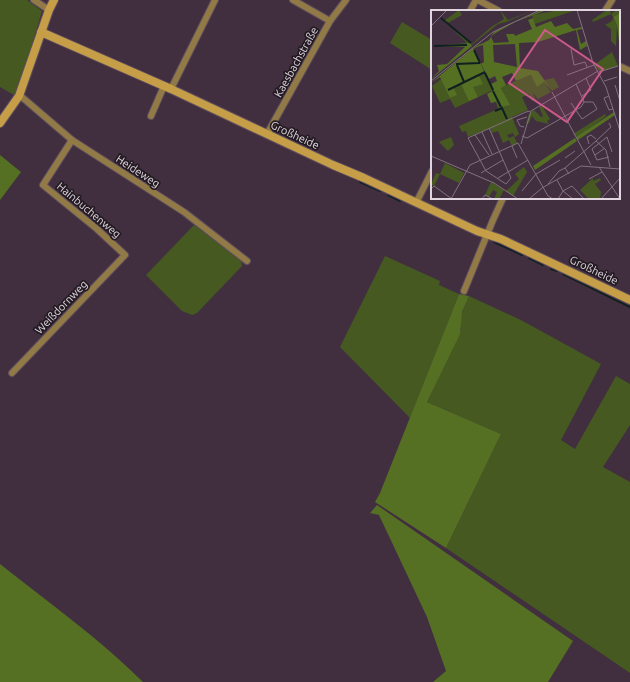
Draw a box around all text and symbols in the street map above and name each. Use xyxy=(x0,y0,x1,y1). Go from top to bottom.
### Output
inset map xyxy=(431,10,620,199)
street label: Kaesbachstraße xyxy=(272,25,320,99)
street label: Großheide xyxy=(269,119,321,151)
street label: Heideweg xyxy=(114,152,162,190)
street label: Hainbuchenweg xyxy=(55,180,123,240)
street label: Großheide xyxy=(568,253,620,287)
street label: Weißdornweg xyxy=(33,278,89,336)

